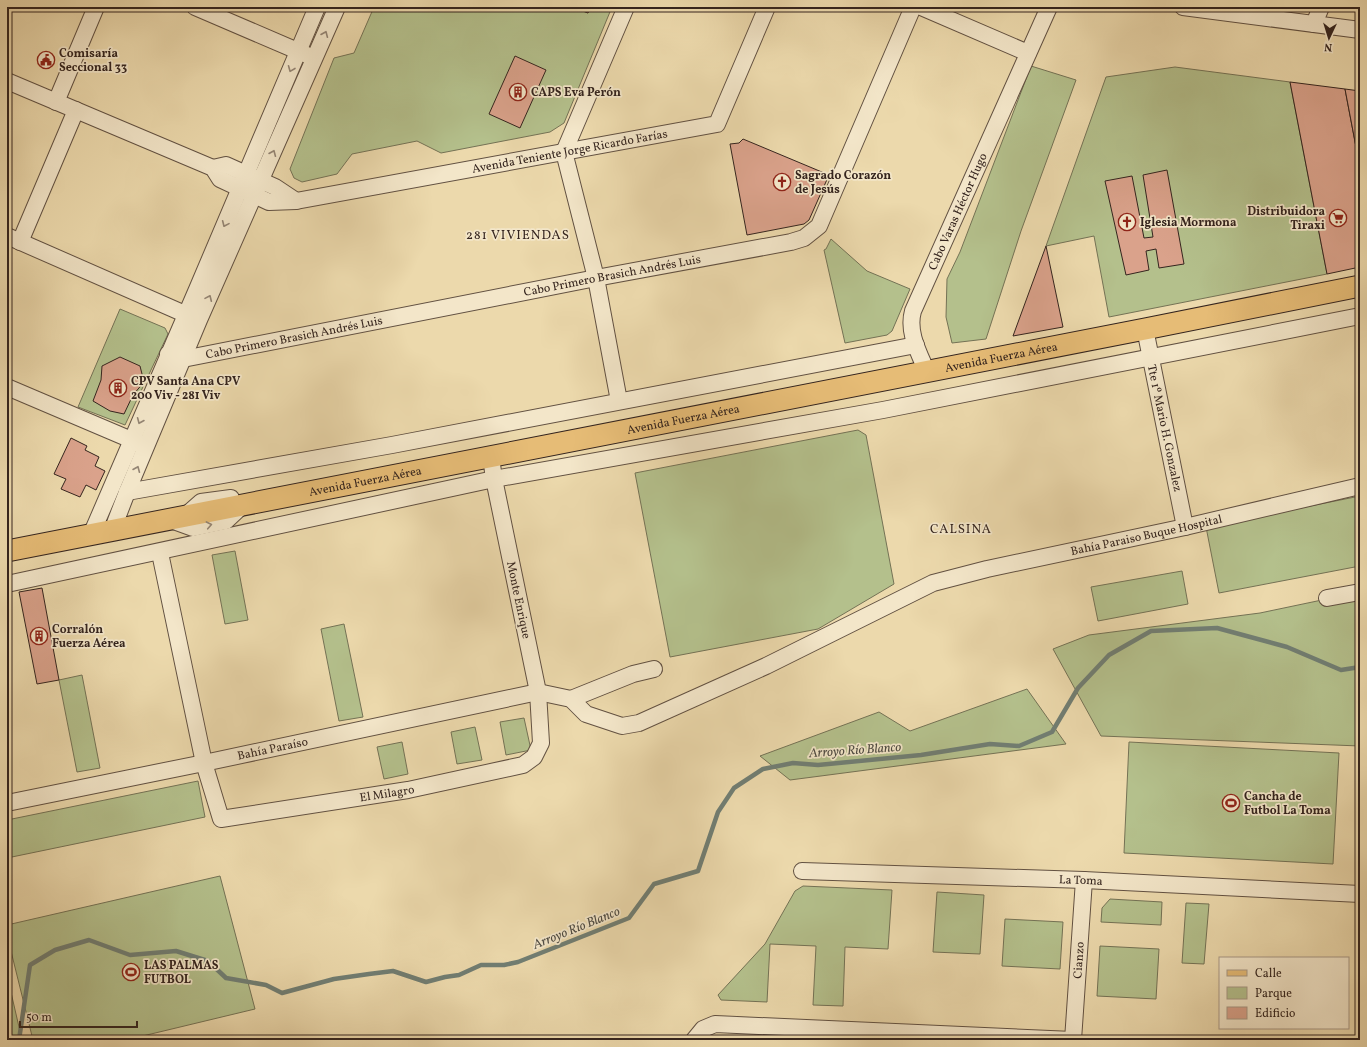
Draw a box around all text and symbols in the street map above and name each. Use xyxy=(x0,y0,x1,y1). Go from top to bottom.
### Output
north arrow xyxy=(1309,18,1349,58)
one-way arrow xyxy=(320,31,328,39)
text: N xyxy=(1324,39,1333,54)
place label: Comisaría Seccional 33 xyxy=(59,46,127,76)
public building icon: Comisaría Seccional 33 xyxy=(36,50,56,70)
one-way arrow xyxy=(288,64,296,72)
building icon: CAPS Eva Perón xyxy=(508,82,528,102)
place label: CAPS Eva Perón xyxy=(531,85,621,101)
street label: Avenida Teniente Jorge Ricardo Farías xyxy=(471,126,669,178)
one-way arrow xyxy=(269,150,277,157)
street label: Cabo Varas Héctor Hugo xyxy=(925,151,992,273)
place label: Sagrado Corazón de Jesús xyxy=(795,168,891,198)
church icon: Sagrado Corazón de Jesús xyxy=(772,172,792,192)
place label: Distribuidora Tiraxi xyxy=(1247,204,1325,234)
supermarket icon: Distribuidora Tiraxi xyxy=(1328,208,1348,228)
church icon: Iglesia Mormona xyxy=(1117,212,1137,232)
place label: Iglesia Mormona xyxy=(1140,215,1237,231)
one-way arrow xyxy=(222,220,230,228)
district label: 281 VIVIENDAS xyxy=(466,227,570,245)
street label: Cabo Primero Brasich Andrés Luis xyxy=(522,252,702,301)
one-way arrow xyxy=(204,294,212,302)
street label: Cabo Primero Brasich Andrés Luis xyxy=(204,313,384,363)
street label: Avenida Fuerza Aérea xyxy=(944,339,1059,377)
street label: Tte 1º Mario H. Gonzalez xyxy=(1143,363,1185,493)
place label: CPV Santa Ana CPV 200 Viv - 281 Viv xyxy=(131,374,241,404)
building icon: CPV Santa Ana CPV 200 Viv - 281 Viv xyxy=(108,378,128,398)
street label: Avenida Fuerza Aérea xyxy=(626,401,741,439)
one-way arrow xyxy=(137,416,145,424)
street label: Avenida Fuerza Aérea xyxy=(308,463,423,501)
one-way arrow xyxy=(132,466,140,473)
street label: Bahía Paraiso Buque Hospital xyxy=(1069,511,1224,560)
one-way arrow xyxy=(205,521,212,529)
district label: CALSINA xyxy=(930,521,992,539)
street label: Monte Enrique xyxy=(502,560,534,641)
place label: Corralón Fuerza Aérea xyxy=(52,622,126,652)
building icon: Corralón Fuerza Aérea xyxy=(29,626,49,646)
street label: Bahía Paraíso xyxy=(236,734,309,765)
water label: Arroyo Río Blanco xyxy=(807,739,902,763)
street label: El Milagro xyxy=(359,782,416,806)
place label: Cancha de Futbol La Toma xyxy=(1244,789,1331,819)
sports icon: Cancha de Futbol La Toma xyxy=(1221,793,1241,813)
street label: La Toma xyxy=(1059,872,1103,890)
water label: Arroyo Río Blanco xyxy=(530,903,623,955)
street label: Cianzo xyxy=(1070,941,1089,979)
legend xyxy=(1219,957,1349,1029)
place label: LAS PALMAS FUTBOL xyxy=(144,958,219,988)
sports icon: LAS PALMAS FUTBOL xyxy=(121,962,141,982)
text: Calle xyxy=(1255,966,1282,982)
text: Parque xyxy=(1255,986,1292,1002)
scale bar xyxy=(20,1003,137,1029)
text: Edificio xyxy=(1255,1006,1295,1022)
text: 50 m xyxy=(26,1010,52,1026)

